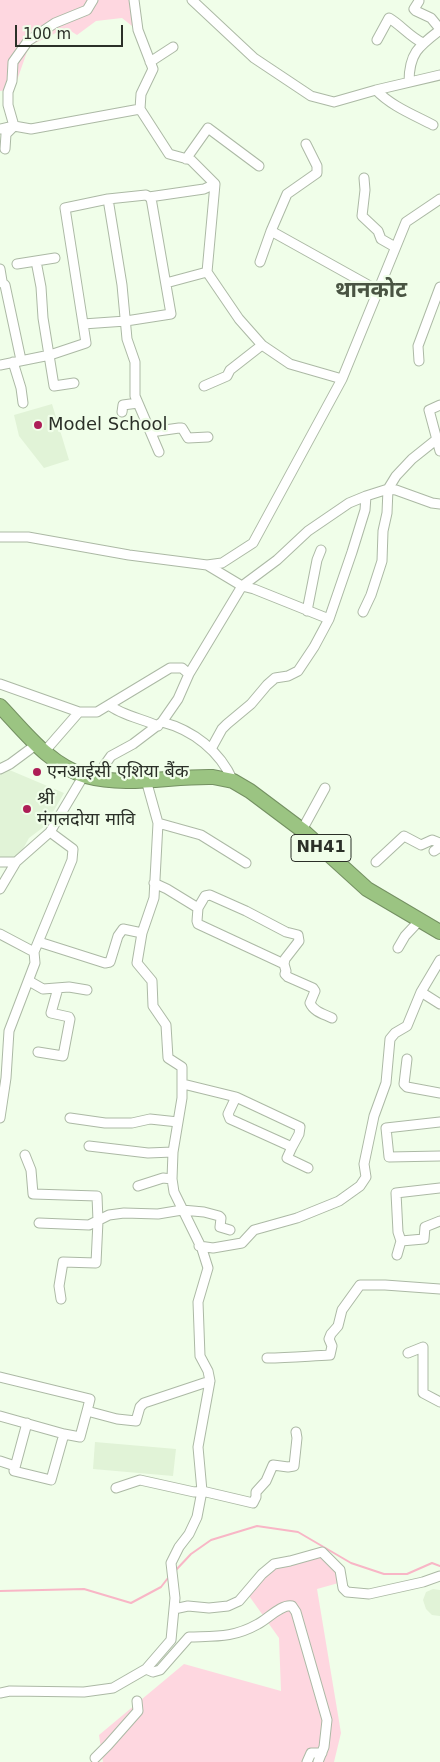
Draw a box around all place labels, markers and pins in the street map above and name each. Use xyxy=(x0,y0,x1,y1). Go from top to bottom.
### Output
place label: Model School xyxy=(48,414,168,436)
marker: Model School xyxy=(32,419,44,431)
place label: एनआईसी एशिया बैंक xyxy=(47,761,189,783)
marker: एनआईसी एशिया बैंक xyxy=(31,766,43,778)
place label: श्री मंगलदोया मावि xyxy=(37,788,135,831)
marker: श्री मंगलदोया मावि xyxy=(21,803,33,815)

